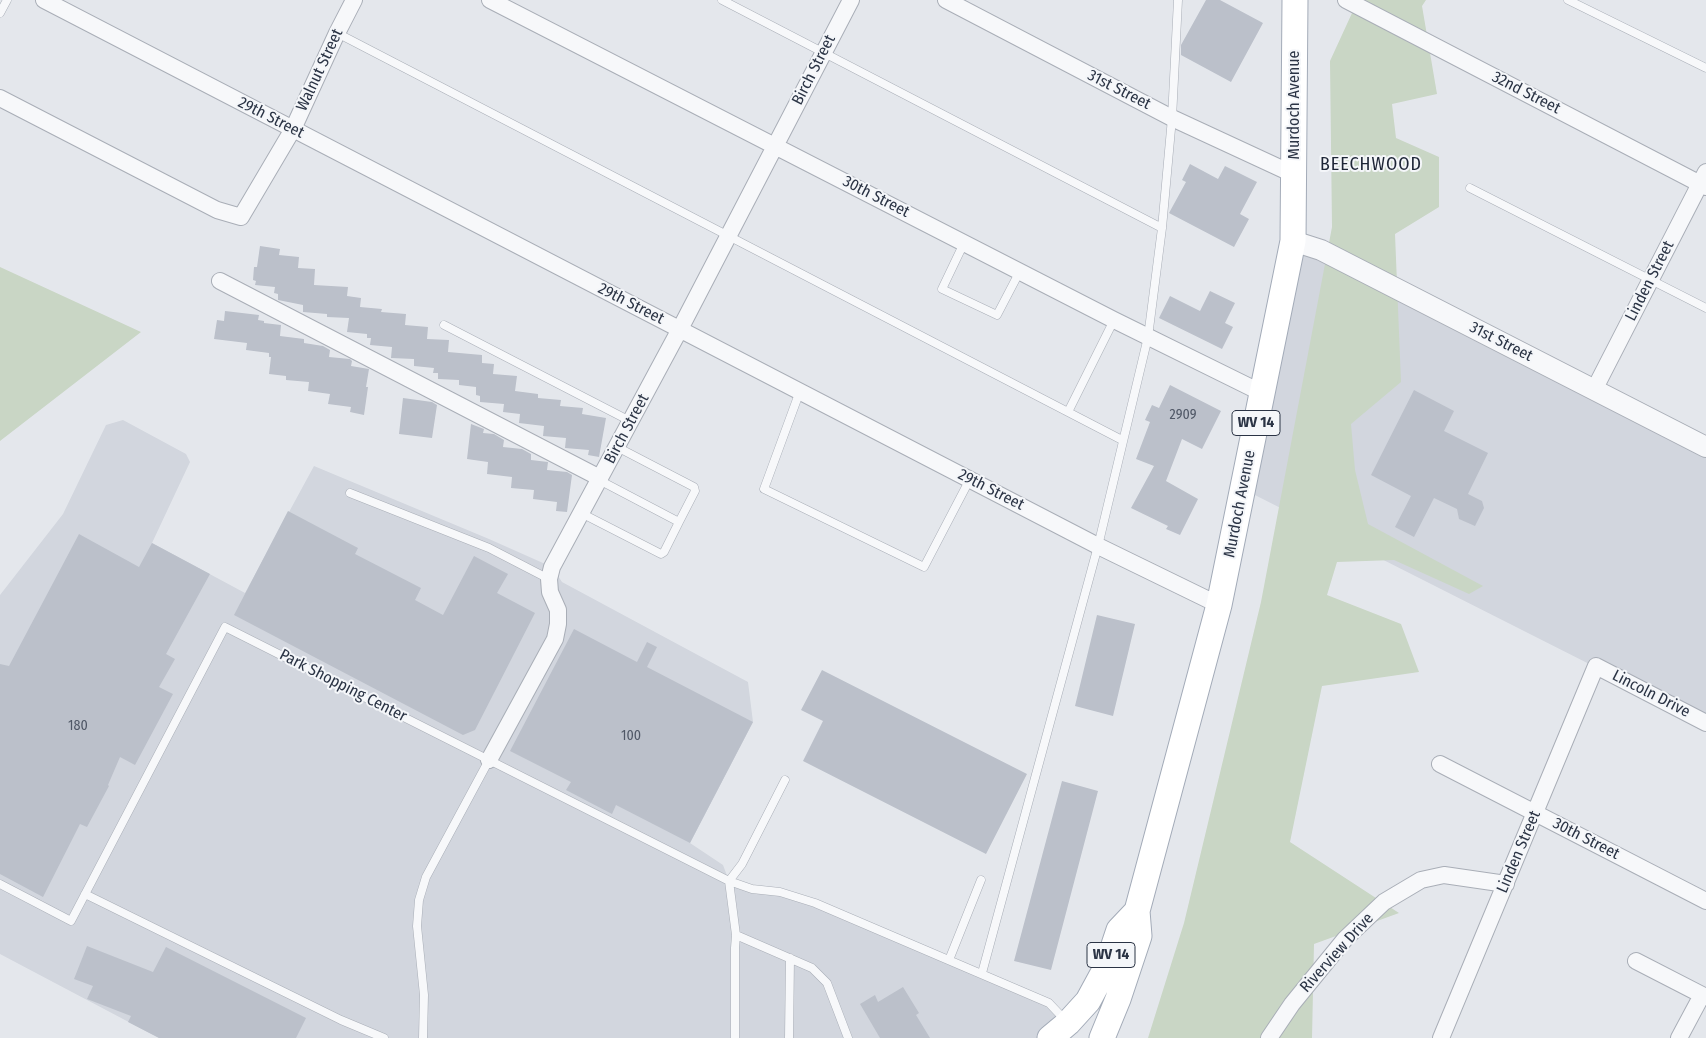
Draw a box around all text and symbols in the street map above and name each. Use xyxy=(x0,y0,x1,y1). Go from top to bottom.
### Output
street label: Walnut Street xyxy=(293,26,347,114)
street label: Birch Street xyxy=(788,32,840,108)
street label: Murdoch Avenue xyxy=(1285,51,1305,159)
street label: 31st Street xyxy=(1084,66,1154,114)
street label: 32nd Street xyxy=(1489,68,1563,118)
street label: 29th Street xyxy=(235,93,307,143)
district label: BEECHWOOD xyxy=(1319,154,1423,176)
street label: 30th Street xyxy=(839,172,913,222)
street label: Linden Street xyxy=(1622,238,1678,324)
street label: 29th Street xyxy=(595,279,667,329)
street label: 31st Street xyxy=(1466,318,1536,366)
street label: Birch Street xyxy=(601,391,653,467)
house number: 2909 xyxy=(1170,407,1196,423)
road number: WV 14 xyxy=(1232,410,1280,436)
street label: Murdoch Avenue xyxy=(1220,449,1260,559)
street label: 29th Street xyxy=(955,465,1027,515)
street label: Park Shopping Center xyxy=(276,646,410,726)
street label: Lincoln Drive xyxy=(1609,666,1693,722)
house number: 180 xyxy=(68,718,88,734)
house number: 100 xyxy=(621,728,641,744)
street label: Linden Street xyxy=(1493,808,1545,896)
street label: 30th Street xyxy=(1549,814,1623,864)
street label: Riverview Drive xyxy=(1296,909,1378,997)
road number: WV 14 xyxy=(1087,942,1135,968)

